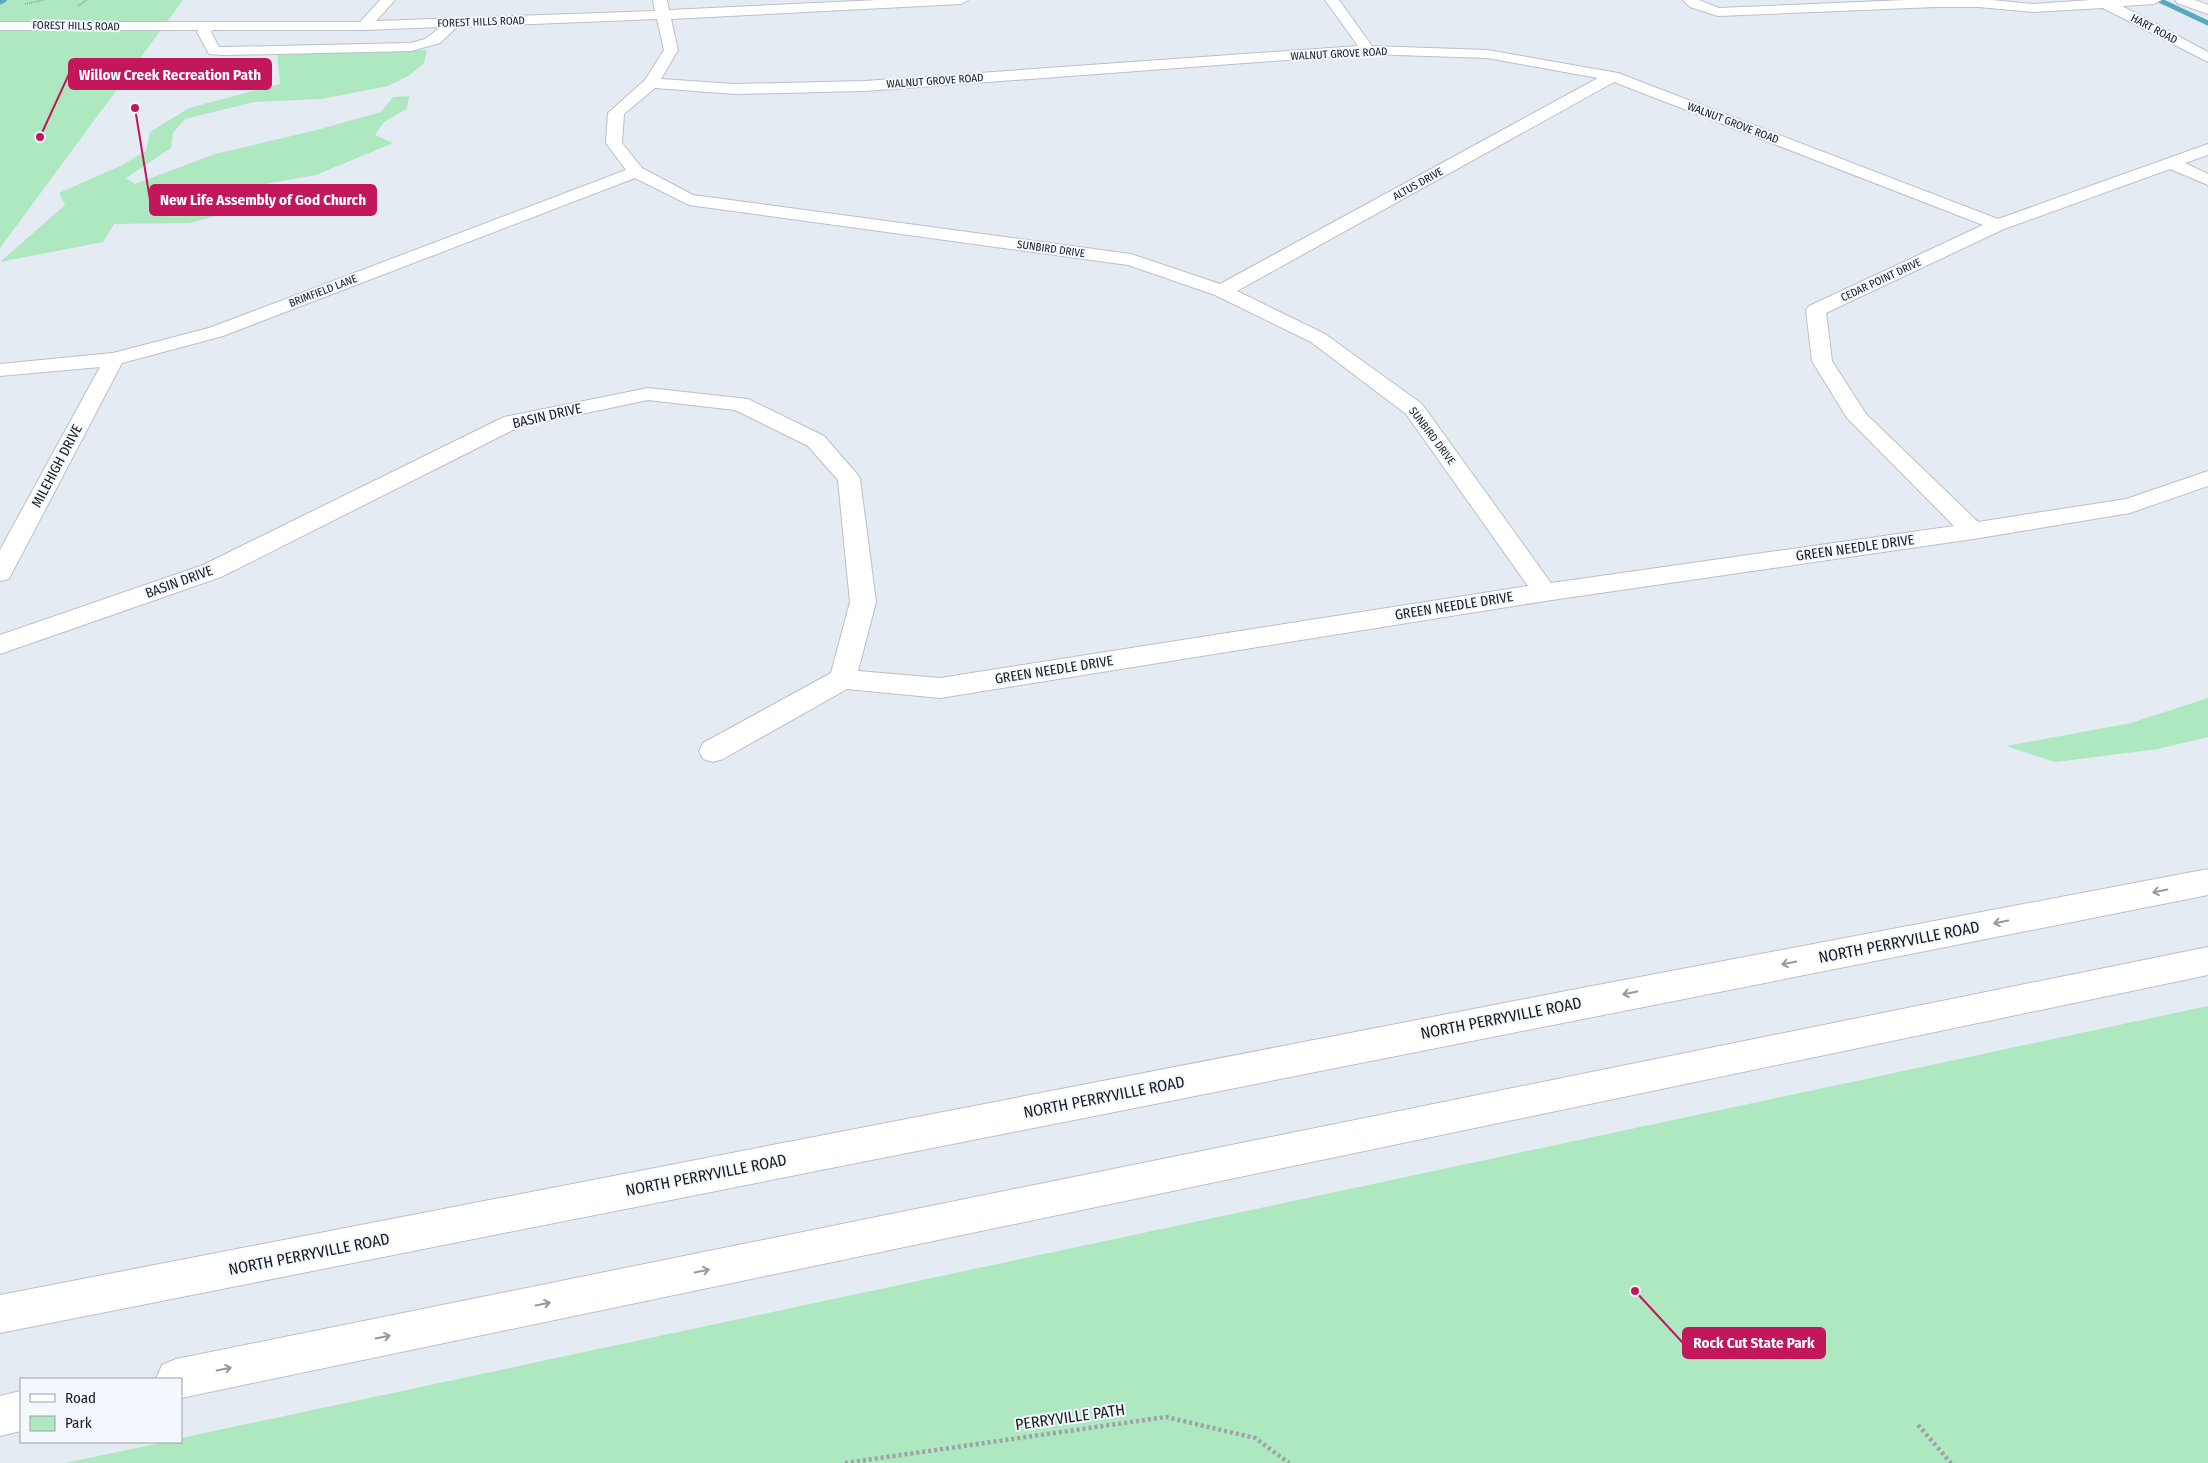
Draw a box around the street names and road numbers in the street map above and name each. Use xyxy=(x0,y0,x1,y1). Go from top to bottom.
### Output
street label: HART ROAD xyxy=(2129,11,2179,47)
street label: FOREST HILLS ROAD xyxy=(437,14,525,30)
street label: FOREST HILLS ROAD xyxy=(32,19,120,33)
street label: WALNUT GROVE ROAD xyxy=(1290,45,1388,63)
street label: WALNUT GROVE ROAD xyxy=(886,71,984,91)
street label: WALNUT GROVE ROAD xyxy=(1685,100,1781,146)
street label: ALTUS DRIVE xyxy=(1391,165,1445,203)
street label: SUNBIRD DRIVE xyxy=(1016,238,1086,260)
street label: CEDAR POINT DRIVE xyxy=(1839,256,1923,304)
street label: BRIMFIELD LANE xyxy=(287,272,359,310)
street label: BASIN DRIVE xyxy=(511,400,584,432)
street label: SUNBIRD DRIVE xyxy=(1406,405,1458,467)
street label: MILEHIGH DRIVE xyxy=(28,421,86,510)
street label: GREEN NEEDLE DRIVE xyxy=(1795,531,1916,565)
street label: BASIN DRIVE xyxy=(143,562,215,602)
street label: GREEN NEEDLE DRIVE xyxy=(1394,588,1515,624)
street label: GREEN NEEDLE DRIVE xyxy=(994,652,1115,688)
street label: NORTH PERRYVILLE ROAD xyxy=(1817,917,1981,967)
street label: NORTH PERRYVILLE ROAD xyxy=(1419,993,1583,1043)
street label: NORTH PERRYVILLE ROAD xyxy=(1022,1072,1186,1122)
street label: NORTH PERRYVILLE ROAD xyxy=(624,1150,788,1200)
street label: NORTH PERRYVILLE ROAD xyxy=(227,1229,391,1279)
street label: PERRYVILLE PATH xyxy=(1014,1400,1126,1434)

